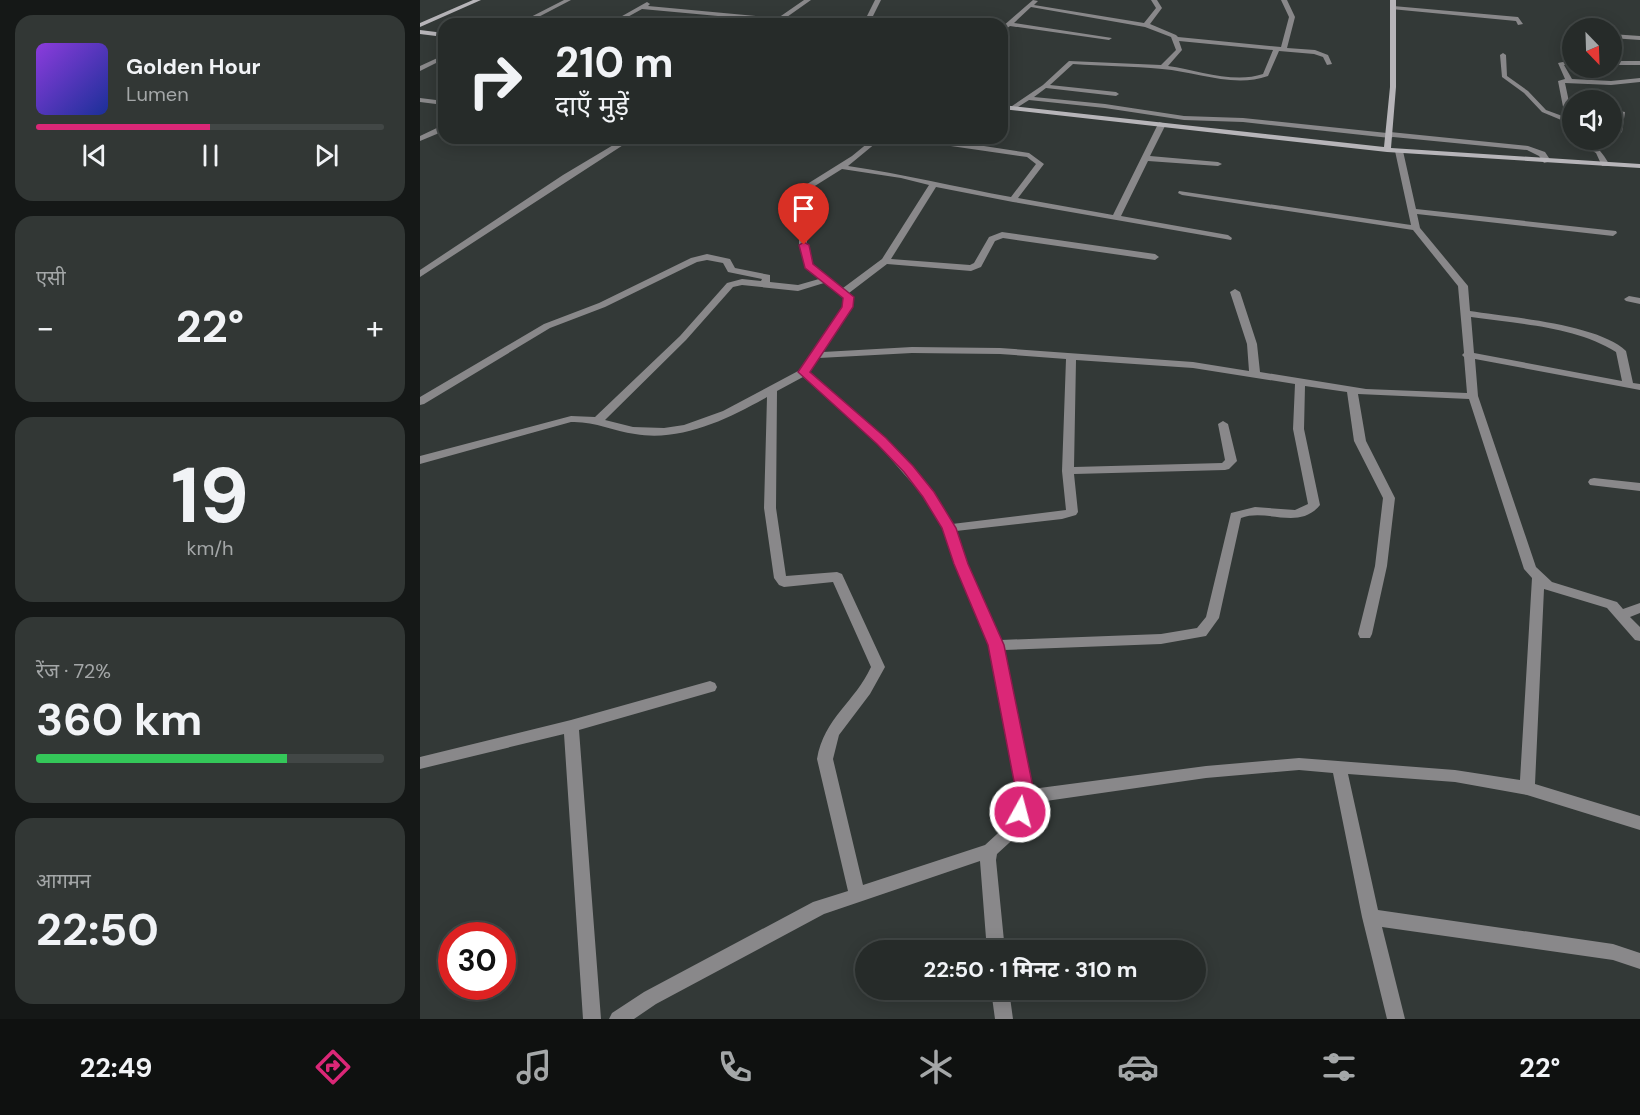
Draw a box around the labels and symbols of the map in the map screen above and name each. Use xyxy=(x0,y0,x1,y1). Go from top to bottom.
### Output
north arrow xyxy=(1562,18,1622,78)
pin xyxy=(778,183,829,245)
position arrow xyxy=(988,780,1052,844)
speed limit sign: 30 xyxy=(438,922,516,1000)

